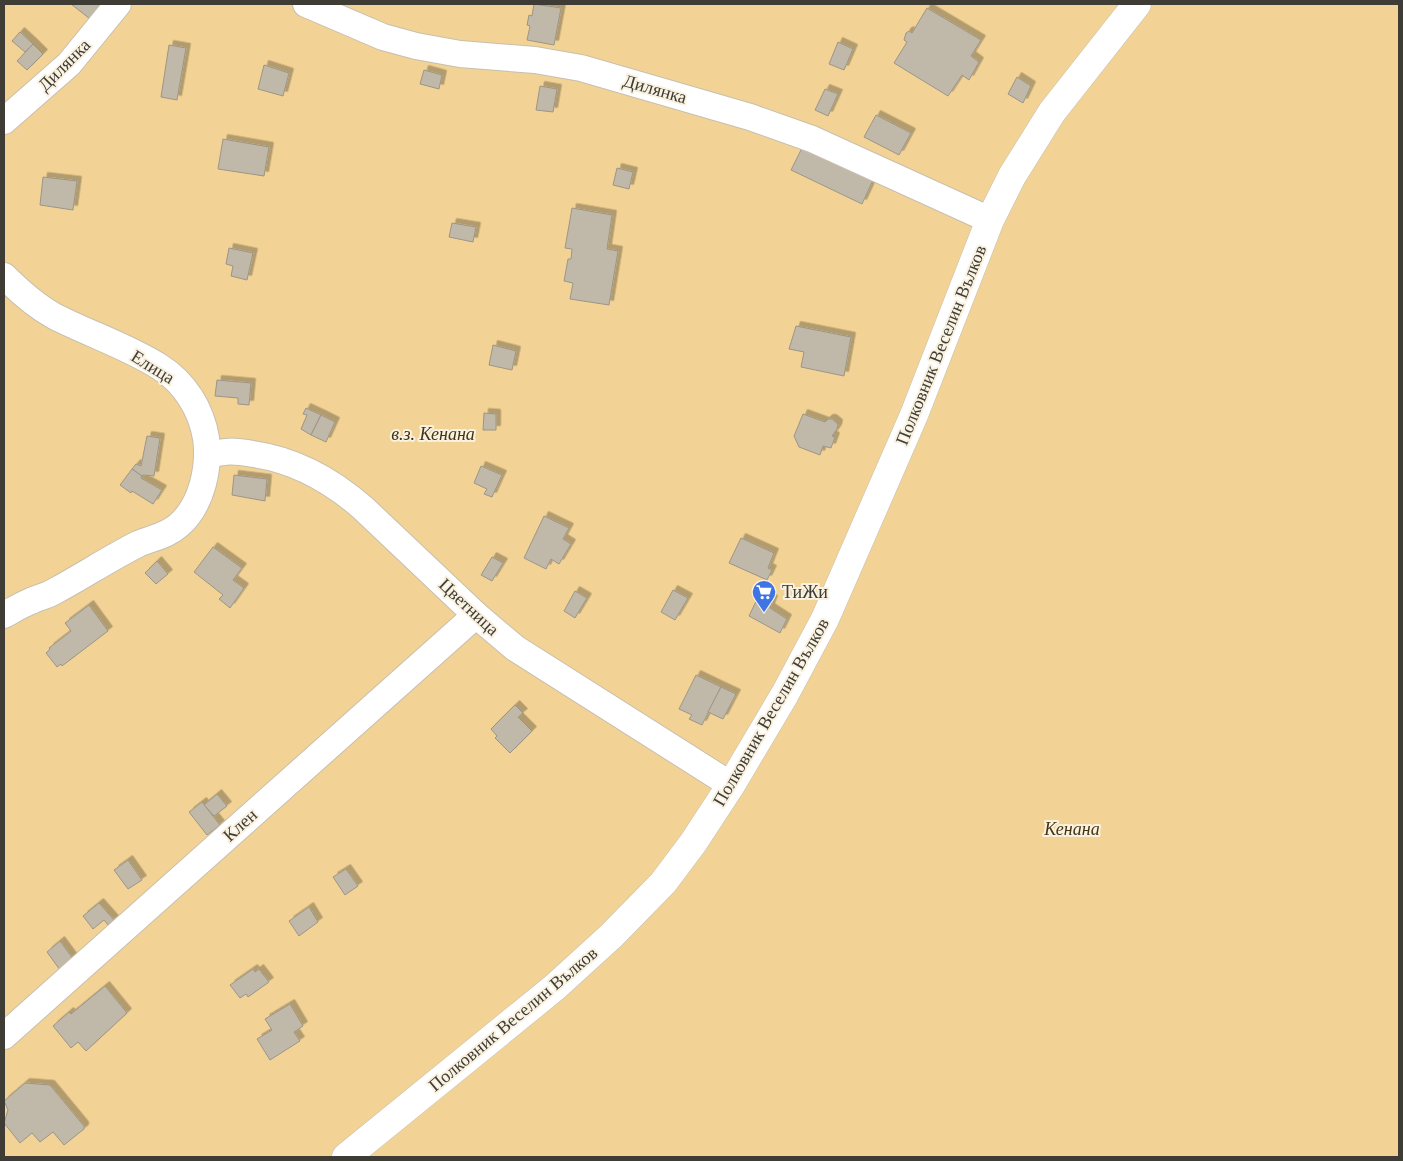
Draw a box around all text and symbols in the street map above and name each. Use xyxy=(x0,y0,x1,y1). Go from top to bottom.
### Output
street label: Дилянка xyxy=(34,35,94,95)
street label: Дилянка xyxy=(621,70,689,108)
street label: Полковник Веселин Вълков xyxy=(892,242,990,448)
street label: Елица xyxy=(128,346,178,388)
park label: в.з. Кенана xyxy=(391,424,475,444)
street label: Цветница xyxy=(435,574,503,640)
supermarket icon: ТиЖи xyxy=(751,579,777,613)
place label: ТиЖи xyxy=(782,582,828,602)
street label: Полковник Веселин Вълков xyxy=(709,615,833,809)
street label: Клен xyxy=(219,804,261,845)
park label: Кенана xyxy=(1043,819,1100,839)
street label: Полковник Веселин Вълков xyxy=(425,943,601,1095)

